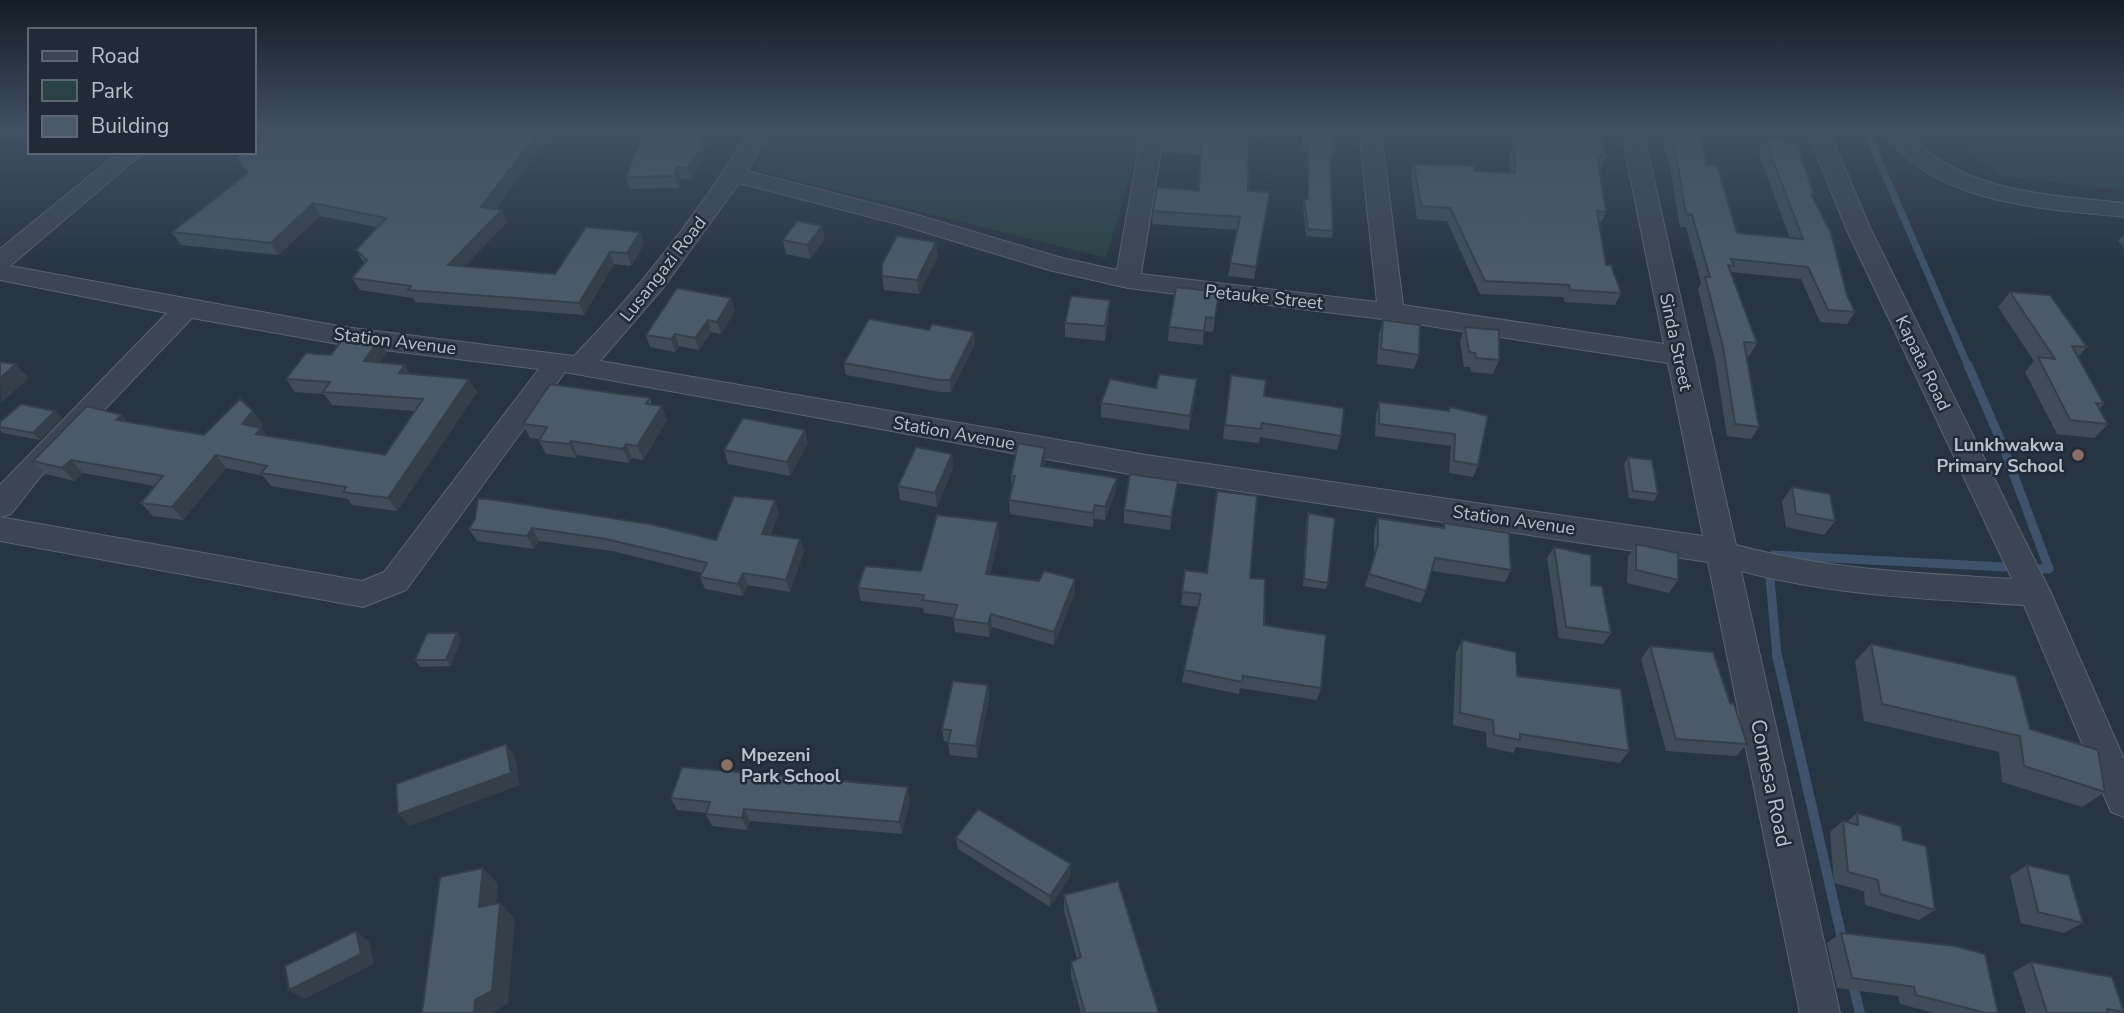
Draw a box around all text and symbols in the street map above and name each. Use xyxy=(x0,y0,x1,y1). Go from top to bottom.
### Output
legend xyxy=(28,28,256,154)
text: Road xyxy=(91,42,140,70)
text: Park xyxy=(91,77,133,105)
text: Building xyxy=(91,112,169,140)
street label: Lusangazi Road xyxy=(614,211,712,327)
street label: Petauke Street xyxy=(1204,279,1325,315)
street label: Sinda Street xyxy=(1654,291,1698,394)
street label: Kapata Road xyxy=(1890,311,1956,415)
street label: Station Avenue xyxy=(332,322,458,360)
street label: Station Avenue xyxy=(891,410,1017,456)
place label: Lunkhwakwa Primary School xyxy=(1936,433,2064,478)
marker: Lunkhwakwa Primary School xyxy=(2070,447,2086,463)
street label: Station Avenue xyxy=(1451,500,1577,540)
street label: Comesa Road xyxy=(1744,717,1798,849)
place label: Mpezeni Park School xyxy=(741,743,841,788)
marker: Mpezeni Park School xyxy=(719,757,735,773)

